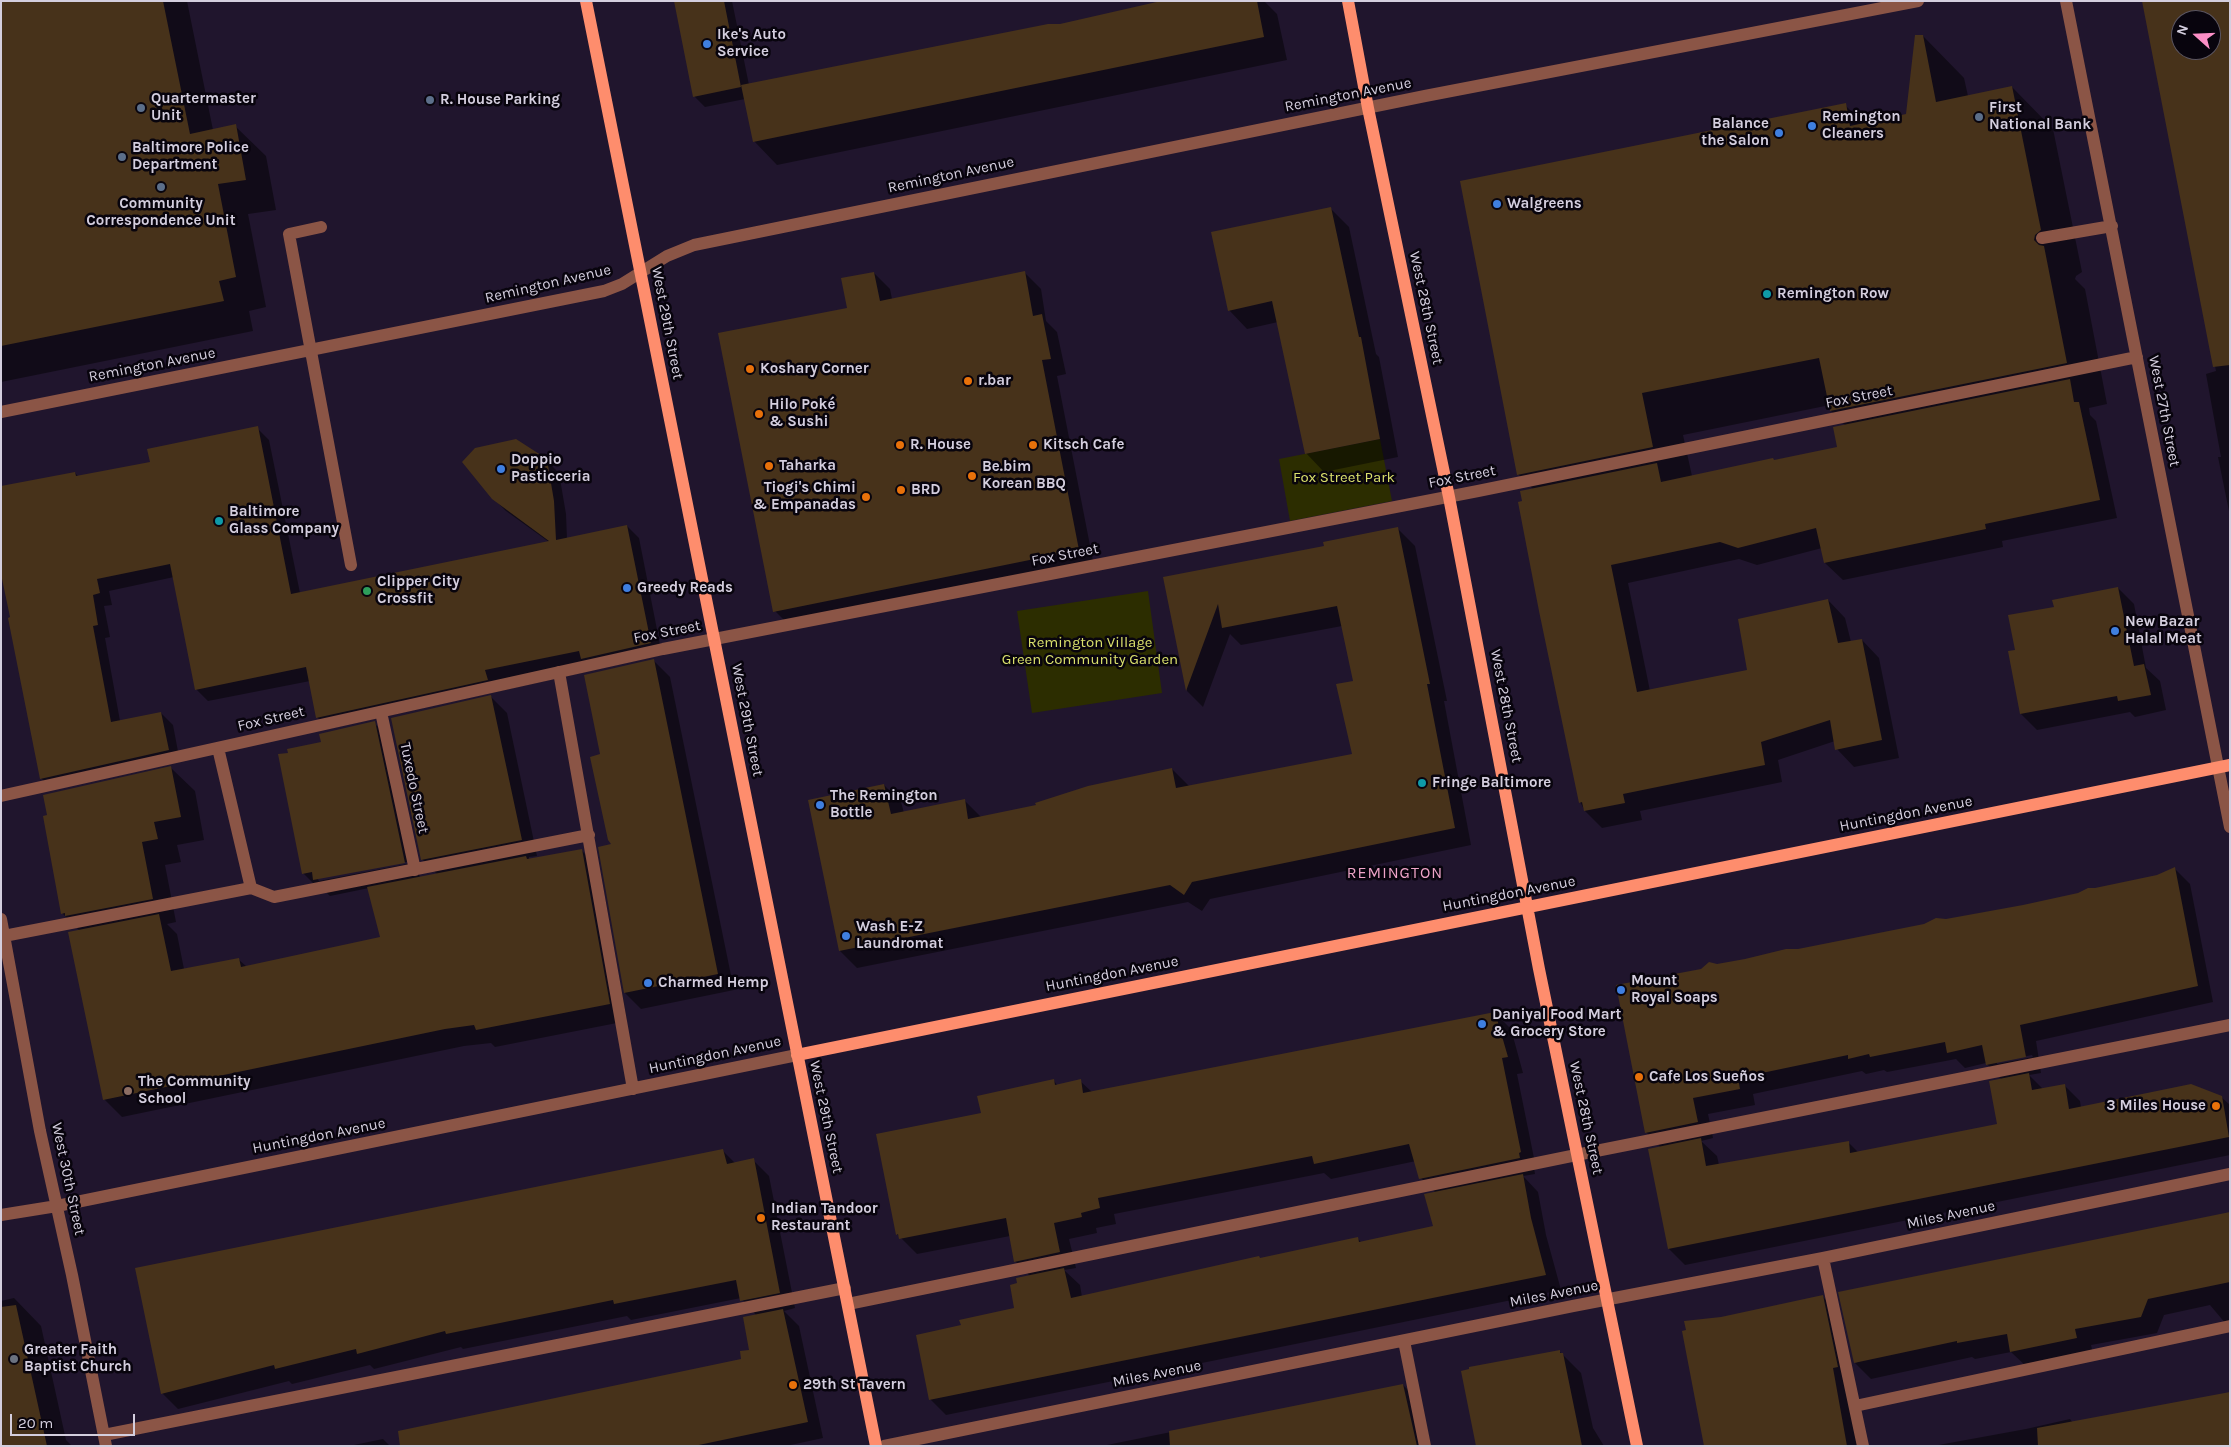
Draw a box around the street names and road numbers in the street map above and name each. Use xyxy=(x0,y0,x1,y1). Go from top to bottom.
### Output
street label: Remington Avenue xyxy=(1283,74,1413,116)
street label: Remington Avenue xyxy=(886,153,1016,197)
street label: West 28th Street xyxy=(1405,250,1447,366)
street label: Remington Avenue xyxy=(483,261,613,307)
street label: West 29th Street xyxy=(647,265,687,381)
street label: Remington Avenue xyxy=(87,344,217,386)
street label: West 27th Street xyxy=(2144,354,2184,468)
street label: Fox Street xyxy=(1824,382,1894,412)
street label: Fox Street xyxy=(1427,462,1497,492)
street label: Fox Street xyxy=(1030,540,1100,570)
street label: Fox Street xyxy=(632,617,702,647)
street label: West 28th Street xyxy=(1486,648,1526,764)
street label: West 29th Street xyxy=(727,662,767,778)
street label: Fox Street xyxy=(236,703,306,735)
street label: Tuxedo Street xyxy=(396,741,432,835)
street label: Huntingdon Avenue xyxy=(1838,792,1974,836)
street label: Huntingdon Avenue xyxy=(1441,872,1577,916)
street label: Huntingdon Avenue xyxy=(1044,952,1180,996)
street label: Huntingdon Avenue xyxy=(647,1032,783,1078)
street label: West 29th Street xyxy=(805,1059,847,1175)
street label: West 28th Street xyxy=(1565,1060,1607,1176)
street label: Huntingdon Avenue xyxy=(251,1114,387,1158)
street label: West 30th Street xyxy=(47,1121,89,1237)
street label: Miles Avenue xyxy=(1905,1197,1997,1233)
street label: Miles Avenue xyxy=(1508,1277,1600,1311)
street label: Miles Avenue xyxy=(1111,1357,1203,1391)

